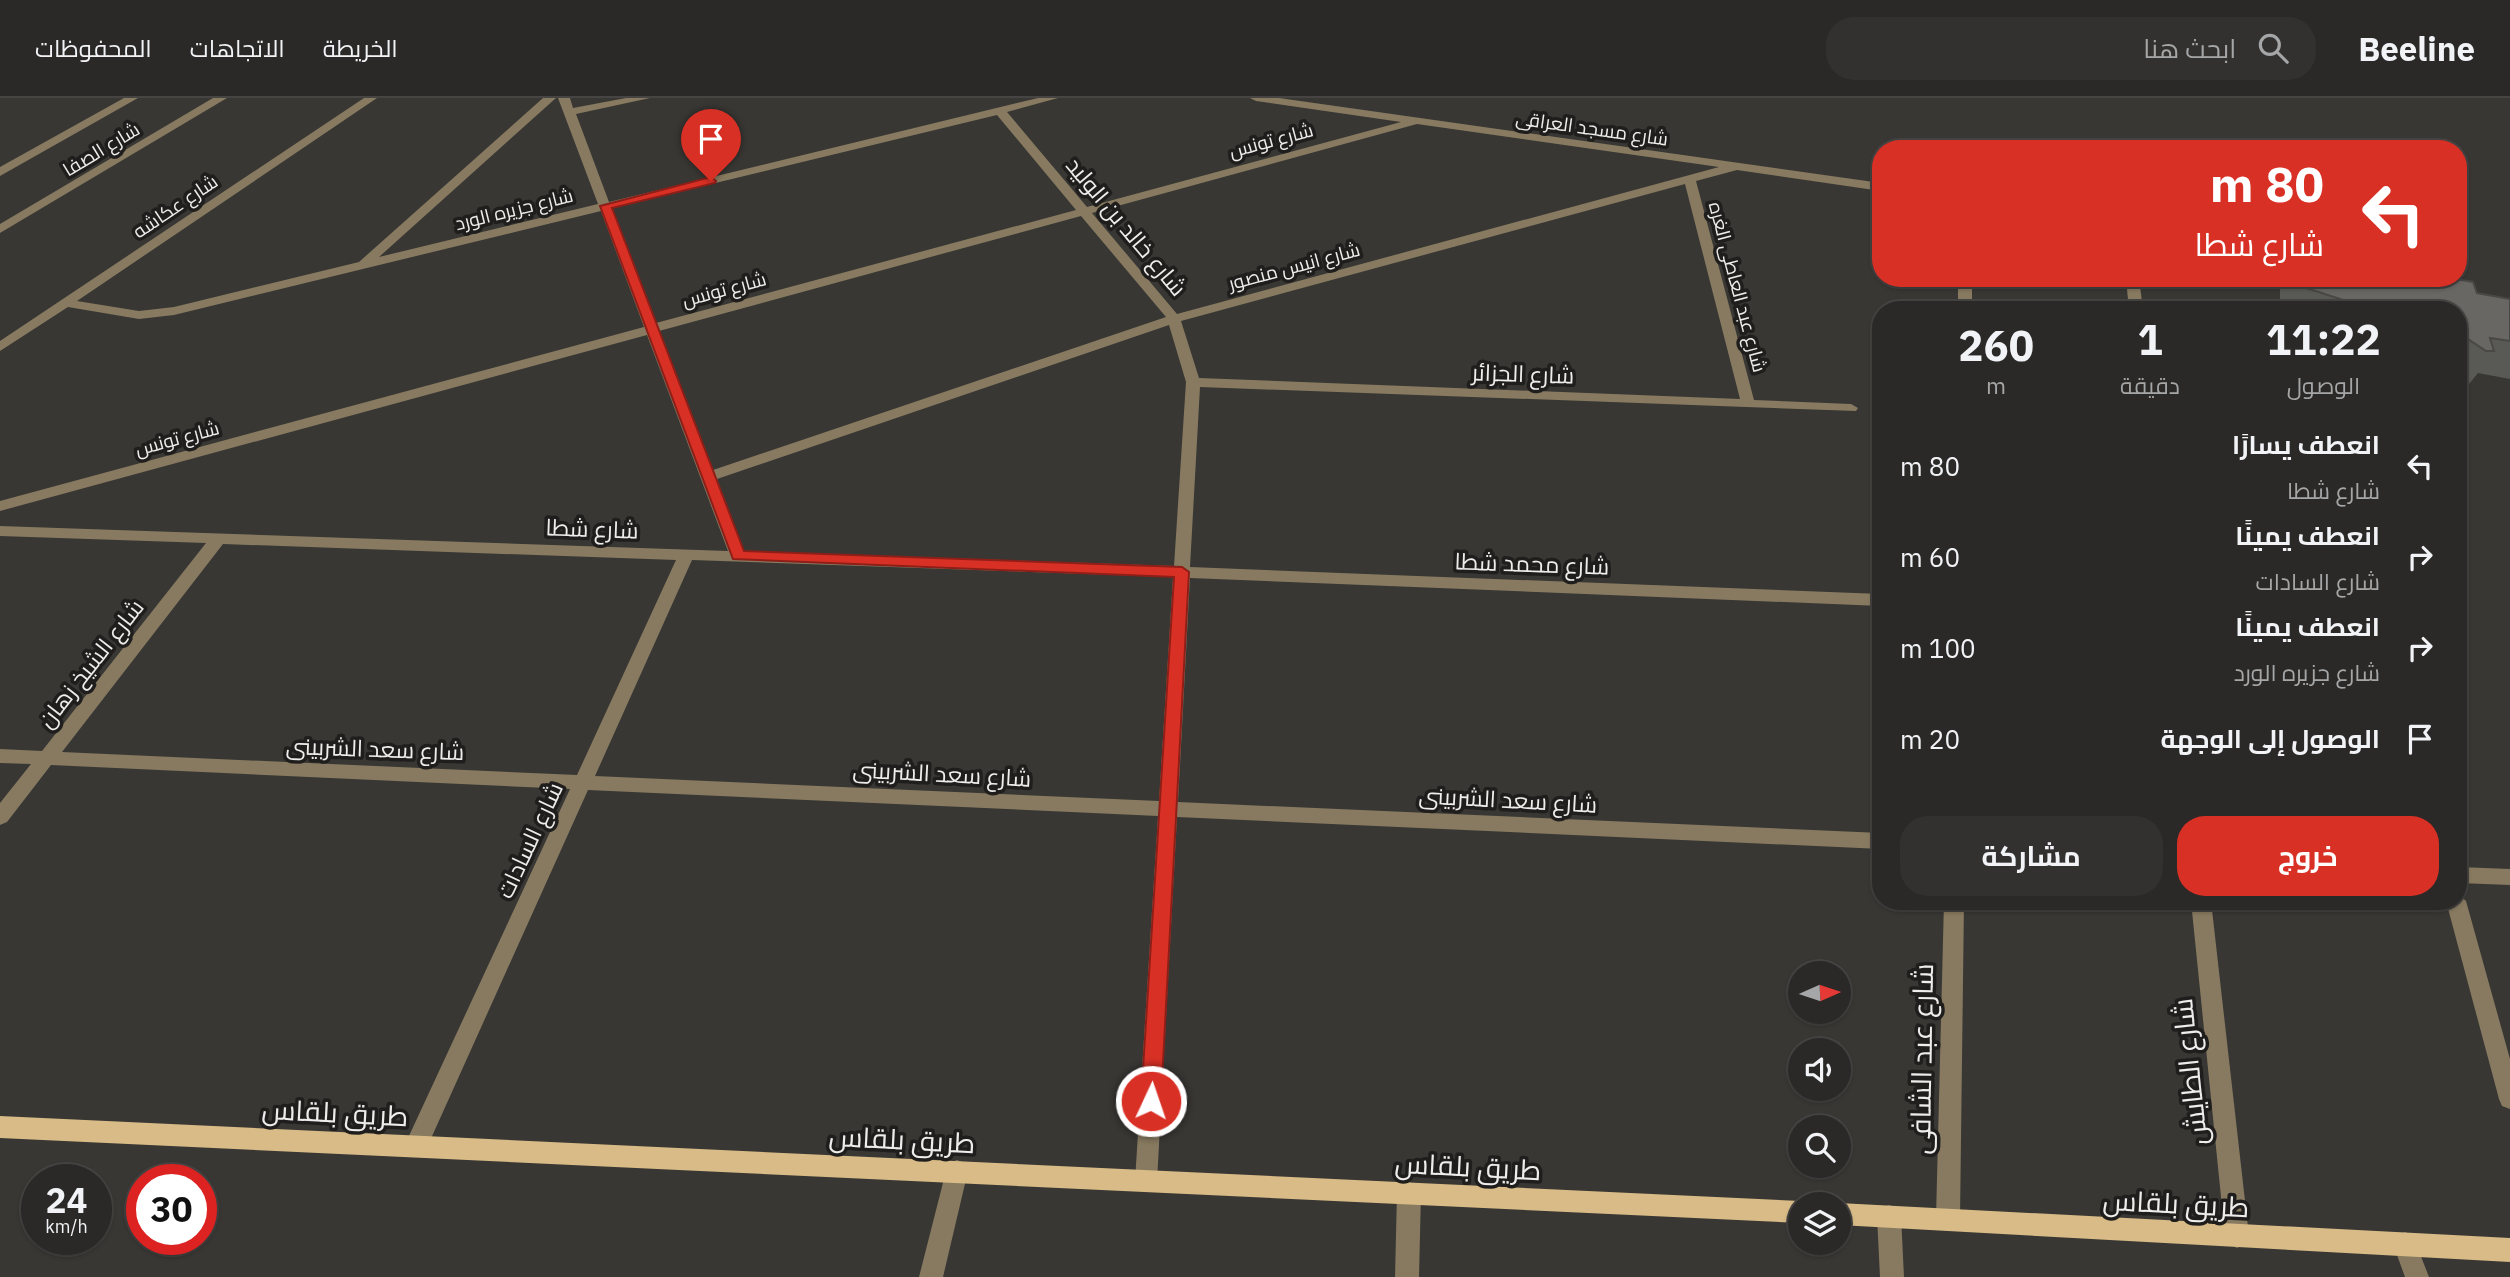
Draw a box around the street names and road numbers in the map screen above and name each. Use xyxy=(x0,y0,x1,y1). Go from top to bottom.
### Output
street label: شارع مسجد العراقى xyxy=(1514,105,1670,153)
street label: شارع الصفا xyxy=(58,117,145,183)
street label: شارع تونس xyxy=(1226,117,1316,165)
street label: شارع خالد بن الوليد xyxy=(1059,150,1194,303)
street label: شارع عكاشه xyxy=(128,169,223,245)
street label: شارع جزيره الورد xyxy=(452,183,576,237)
street label: شارع عبد العاطى الغره xyxy=(1702,199,1772,375)
street label: شارع انيس منصور xyxy=(1225,237,1363,297)
street label: شارع تونس xyxy=(679,266,769,314)
street label: شارع الجزائر xyxy=(1469,356,1575,392)
street label: شارع تونس xyxy=(132,415,222,463)
street label: شارع شطا xyxy=(545,511,639,547)
street label: شارع محمد شطا xyxy=(1454,545,1610,583)
street label: شارع الشيخ زهان xyxy=(30,593,151,735)
street label: شارع سعد الشربينى xyxy=(285,730,465,768)
street label: شارع سعد الشربينى xyxy=(852,753,1032,795)
street label: شارع السادات xyxy=(489,777,571,904)
street label: شارع سعد الشربينى xyxy=(1418,779,1598,821)
street label: شارع عبد الشافى xyxy=(1901,963,1942,1155)
street label: شارع الطايش xyxy=(2163,997,2216,1147)
street label: طريق بلقاس xyxy=(261,1090,409,1134)
street label: طريق بلقاس xyxy=(828,1117,976,1161)
street label: طريق بلقاس xyxy=(1394,1144,1542,1188)
street label: طريق بلقاس xyxy=(2102,1181,2250,1225)

